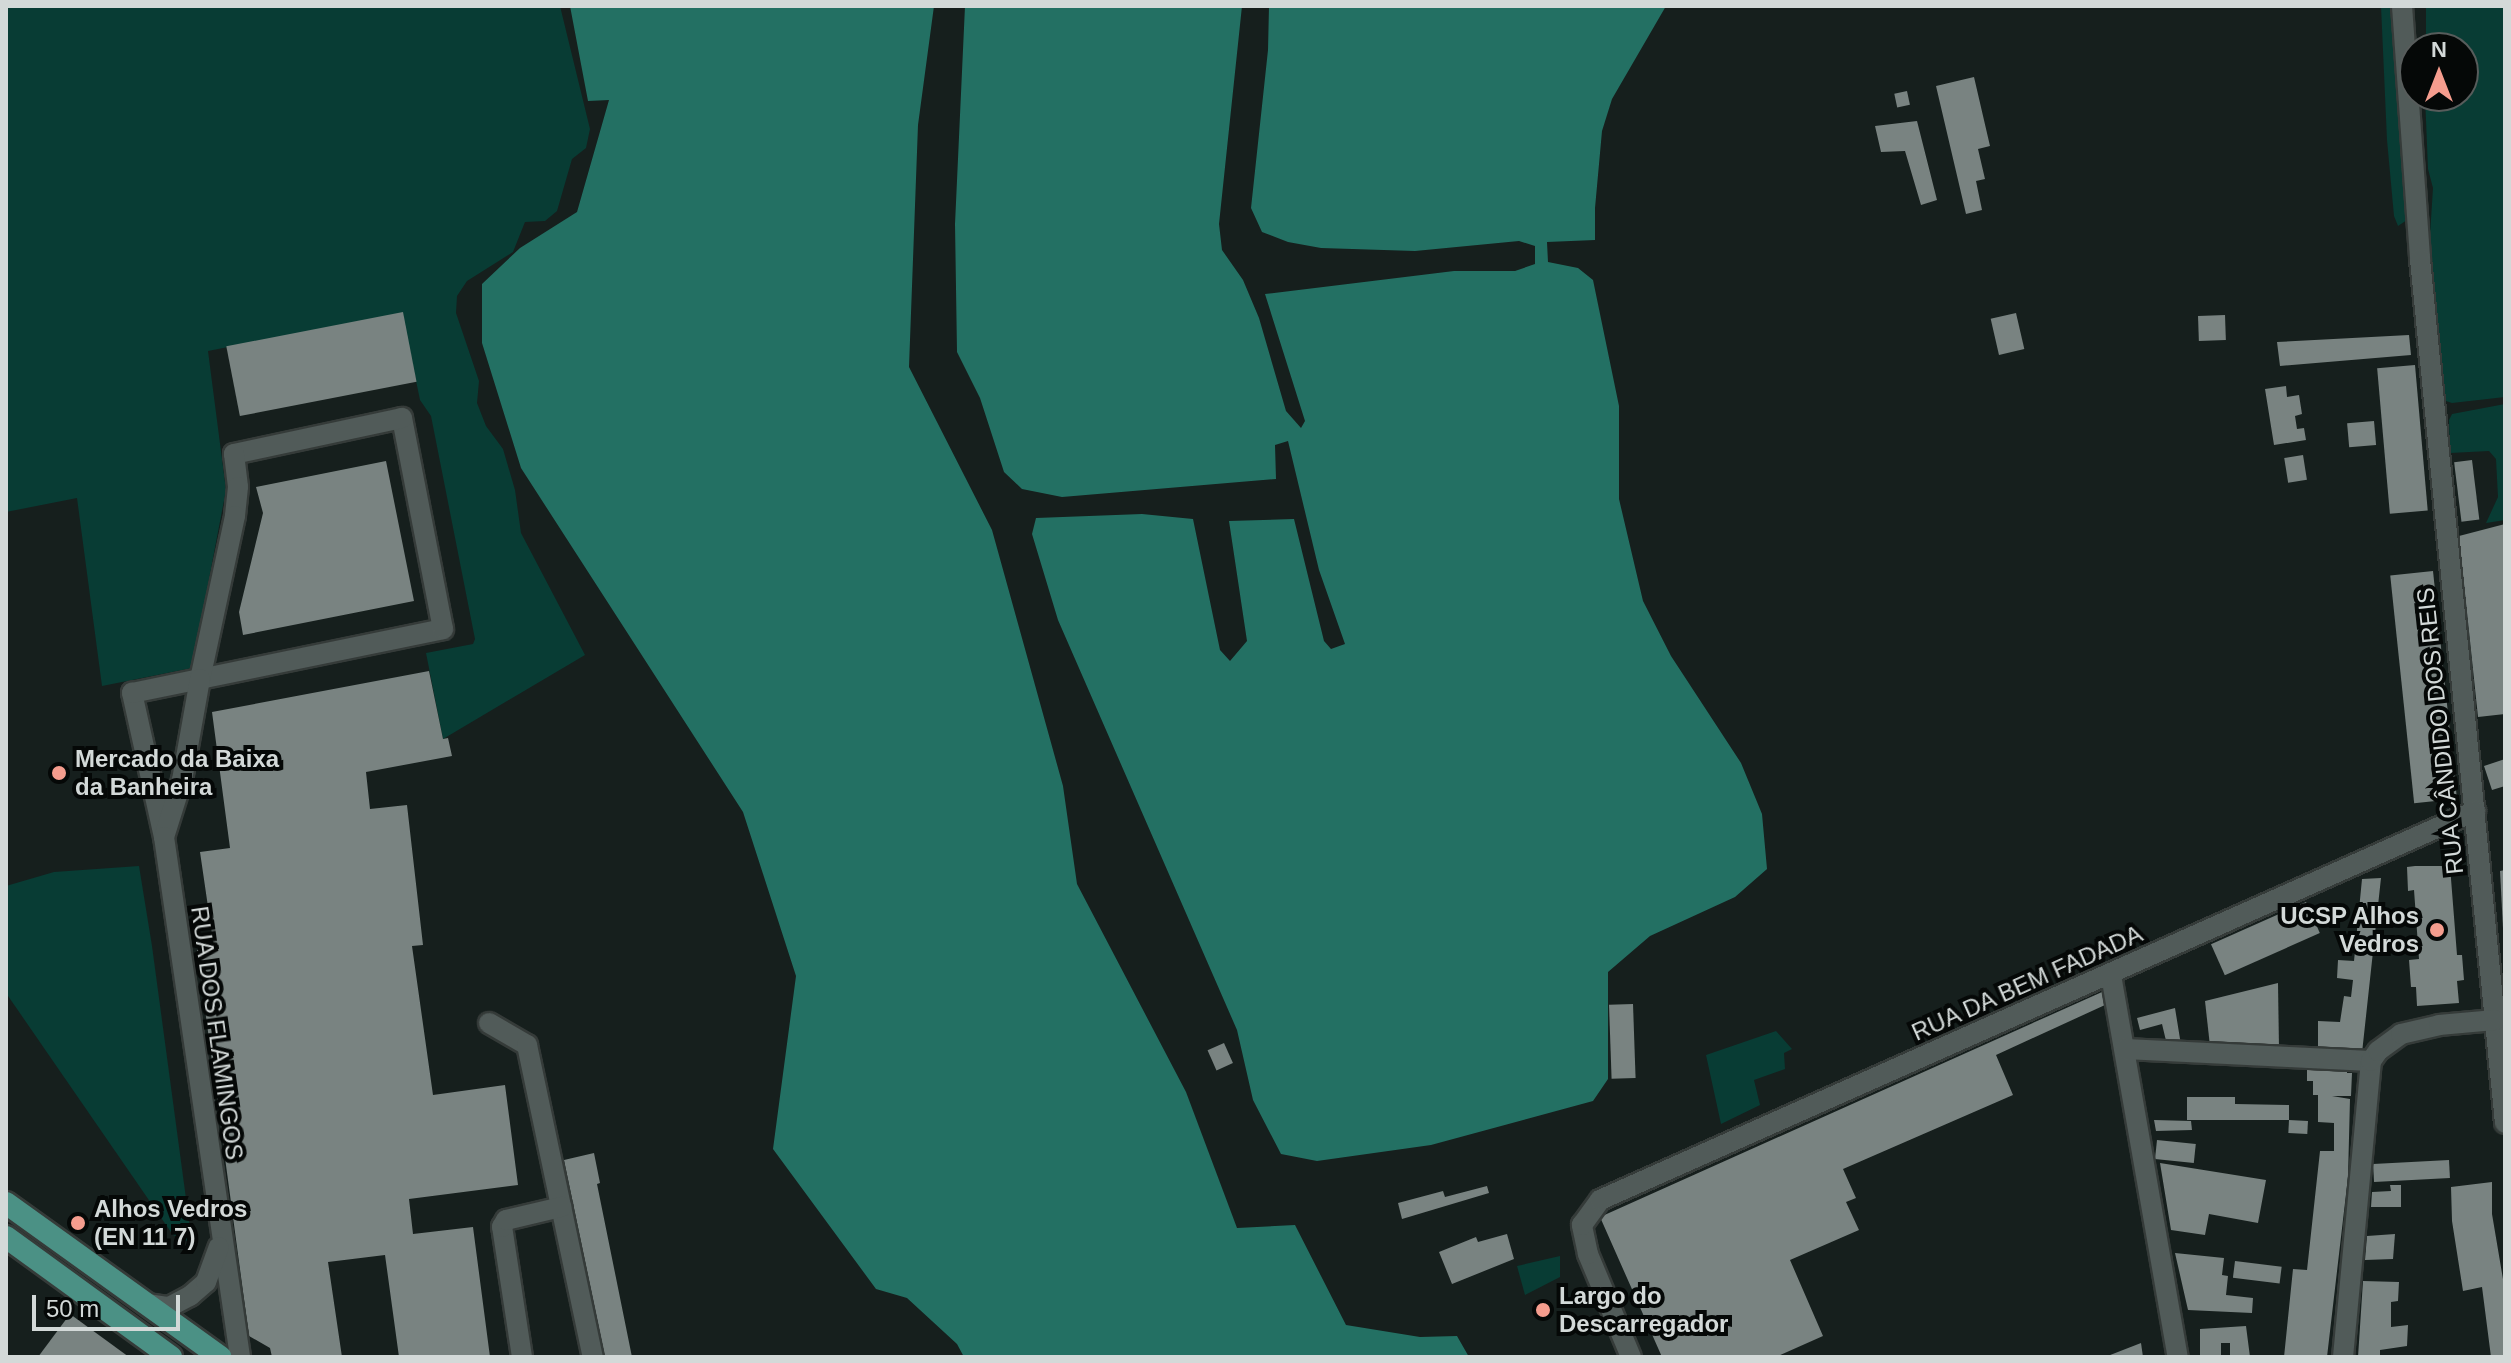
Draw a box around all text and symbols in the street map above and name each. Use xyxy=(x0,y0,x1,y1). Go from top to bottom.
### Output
north arrow xyxy=(2399,32,2479,112)
text: N xyxy=(2431,37,2447,62)
street label: RUA CÂNDIDO DOS REIS xyxy=(2411,586,2469,876)
place label: Mercado da Baixa da Banheira xyxy=(75,745,279,801)
marker: Mercado da Baixa da Banheira xyxy=(50,764,68,782)
place label: UCSP Alhos Vedros xyxy=(2279,902,2419,958)
street label: RUA DOS FLAMINGOS xyxy=(185,904,249,1162)
street label: RUA DA BEM FADADA xyxy=(1906,919,2148,1047)
marker: UCSP Alhos Vedros xyxy=(2426,919,2448,941)
place label: Alhos Vedros (EN 11 7) xyxy=(94,1195,247,1251)
marker: Alhos Vedros (EN 11 7) xyxy=(69,1214,87,1232)
scale bar xyxy=(36,1279,184,1329)
place label: Largo do Descarregador xyxy=(1559,1282,1728,1338)
text: 50 m xyxy=(46,1295,99,1322)
marker: Largo do Descarregador xyxy=(1534,1301,1552,1319)

